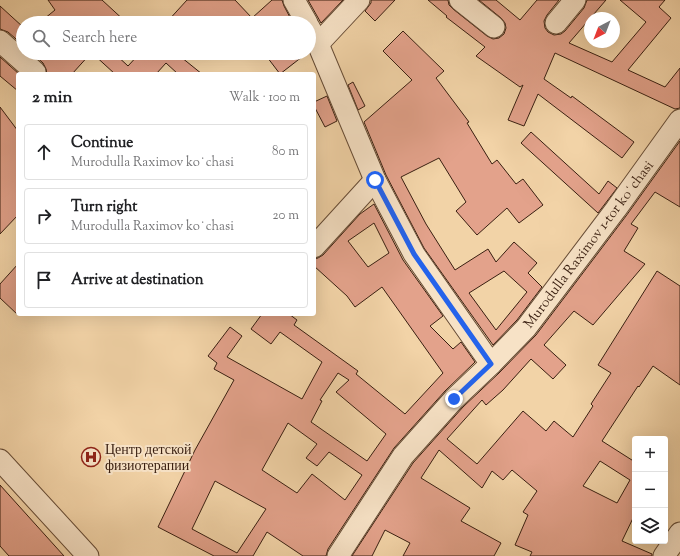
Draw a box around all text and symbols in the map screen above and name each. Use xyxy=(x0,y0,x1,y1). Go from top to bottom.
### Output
north arrow xyxy=(584,12,620,48)
search box xyxy=(16,16,316,60)
icon: search xyxy=(30,27,52,49)
text: Search here xyxy=(62,28,137,49)
text: 2 min xyxy=(32,86,73,110)
text: Walk · 100 m xyxy=(229,89,300,107)
text: Continue xyxy=(71,133,133,154)
icon: ahead xyxy=(33,141,55,163)
text: 80 m xyxy=(272,143,299,161)
text: Murodulla Raximov koʻchasi xyxy=(71,154,234,172)
street label: Murodulla Raximov 1-tor koʻchasi xyxy=(520,157,659,333)
route start xyxy=(366,171,384,189)
text: Turn right xyxy=(71,197,137,218)
icon: right xyxy=(33,205,55,227)
text: 20 m xyxy=(273,207,299,225)
text: Murodulla Raximov koʻchasi xyxy=(71,218,234,236)
icon: arrive xyxy=(33,269,55,291)
text: Arrive at destination xyxy=(71,270,204,291)
route end xyxy=(445,390,463,408)
map controls xyxy=(632,436,668,544)
button: + xyxy=(632,436,668,472)
place label: Центр детской физиотерапии xyxy=(105,441,192,477)
hospital icon: Центр детской физиотерапии xyxy=(80,446,102,468)
button: − xyxy=(632,472,668,508)
button: layers xyxy=(632,508,668,544)

